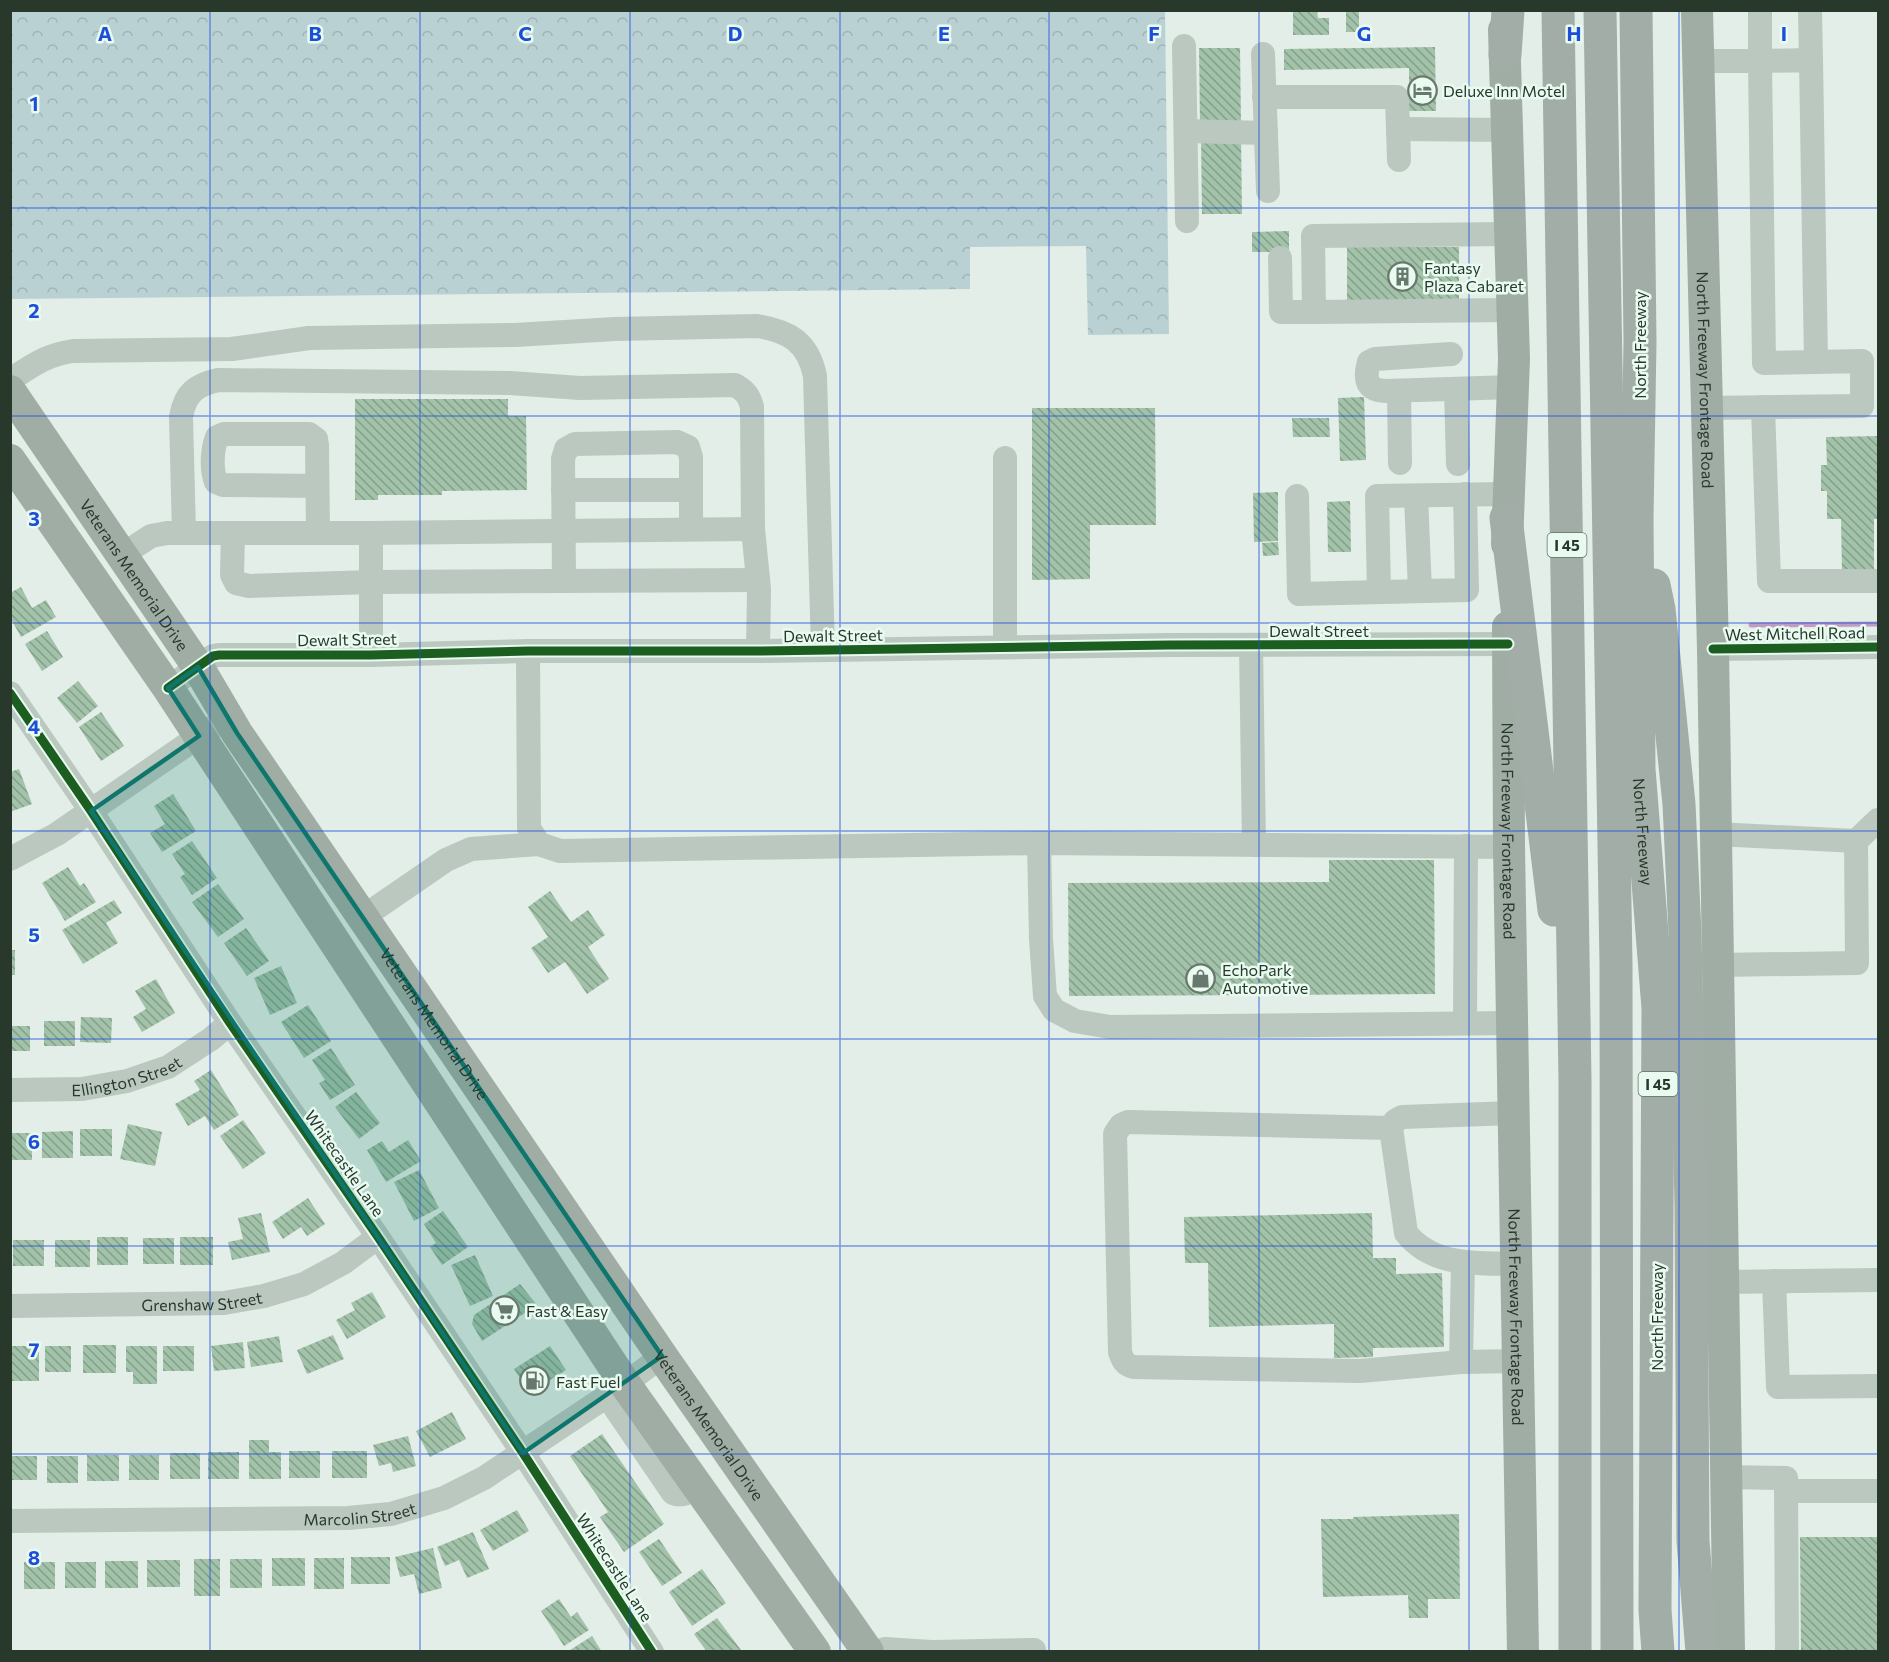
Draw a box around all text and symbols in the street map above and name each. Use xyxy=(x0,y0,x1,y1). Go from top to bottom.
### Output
text: A xyxy=(98,21,112,45)
text: B xyxy=(308,21,322,45)
text: C xyxy=(518,21,532,45)
text: D xyxy=(728,21,742,45)
text: E xyxy=(938,21,950,45)
text: F xyxy=(1148,21,1160,45)
text: G xyxy=(1357,21,1371,45)
text: H xyxy=(1567,21,1582,45)
text: I xyxy=(1781,21,1787,45)
hotel icon: Deluxe Inn Motel xyxy=(1406,74,1438,106)
place label: Deluxe Inn Motel xyxy=(1443,81,1565,100)
text: 1 xyxy=(29,91,39,115)
place label: Fantasy Plaza Cabaret xyxy=(1424,258,1524,295)
building icon: Fantasy Plaza Cabaret xyxy=(1387,260,1419,292)
street label: North Freeway Frontage Road xyxy=(1694,271,1718,489)
street label: North Freeway xyxy=(1630,291,1649,399)
text: 2 xyxy=(28,298,40,322)
street label: Veterans Memorial Drive xyxy=(77,495,193,654)
text: 3 xyxy=(28,506,40,530)
road number: I 45 xyxy=(1548,533,1586,557)
street label: Dewalt Street xyxy=(1269,621,1369,640)
street label: West Mitchell Road xyxy=(1725,622,1865,644)
street label: Dewalt Street xyxy=(783,625,884,645)
street label: Dewalt Street xyxy=(297,629,398,649)
text: 4 xyxy=(28,714,40,738)
street label: North Freeway Frontage Road xyxy=(1499,722,1520,940)
street label: North Freeway xyxy=(1630,777,1658,886)
text: 5 xyxy=(28,922,40,946)
street label: Veterans Memorial Drive xyxy=(377,944,493,1103)
place label: EchoPark Automotive xyxy=(1222,960,1308,997)
shop icon: EchoPark Automotive xyxy=(1185,962,1217,994)
street label: Ellington Street xyxy=(71,1051,185,1099)
road number: I 45 xyxy=(1638,1072,1678,1096)
street label: Whitecastle Lane xyxy=(301,1106,389,1220)
text: 6 xyxy=(28,1129,40,1153)
street label: North Freeway Frontage Road xyxy=(1506,1208,1529,1426)
street label: North Freeway xyxy=(1647,1263,1666,1371)
street label: Grenshaw Street xyxy=(141,1287,264,1314)
supermarket icon: Fast & Easy xyxy=(489,1294,521,1326)
place label: Fast & Easy xyxy=(526,1301,608,1320)
text: 7 xyxy=(29,1337,40,1361)
street label: Veterans Memorial Drive xyxy=(651,1345,769,1503)
fuel station icon: Fast Fuel xyxy=(519,1365,551,1397)
place label: Fast Fuel xyxy=(556,1372,620,1391)
street label: Marcolin Street xyxy=(303,1497,418,1528)
street label: Whitecastle Lane xyxy=(573,1509,657,1625)
text: 8 xyxy=(28,1545,40,1569)

